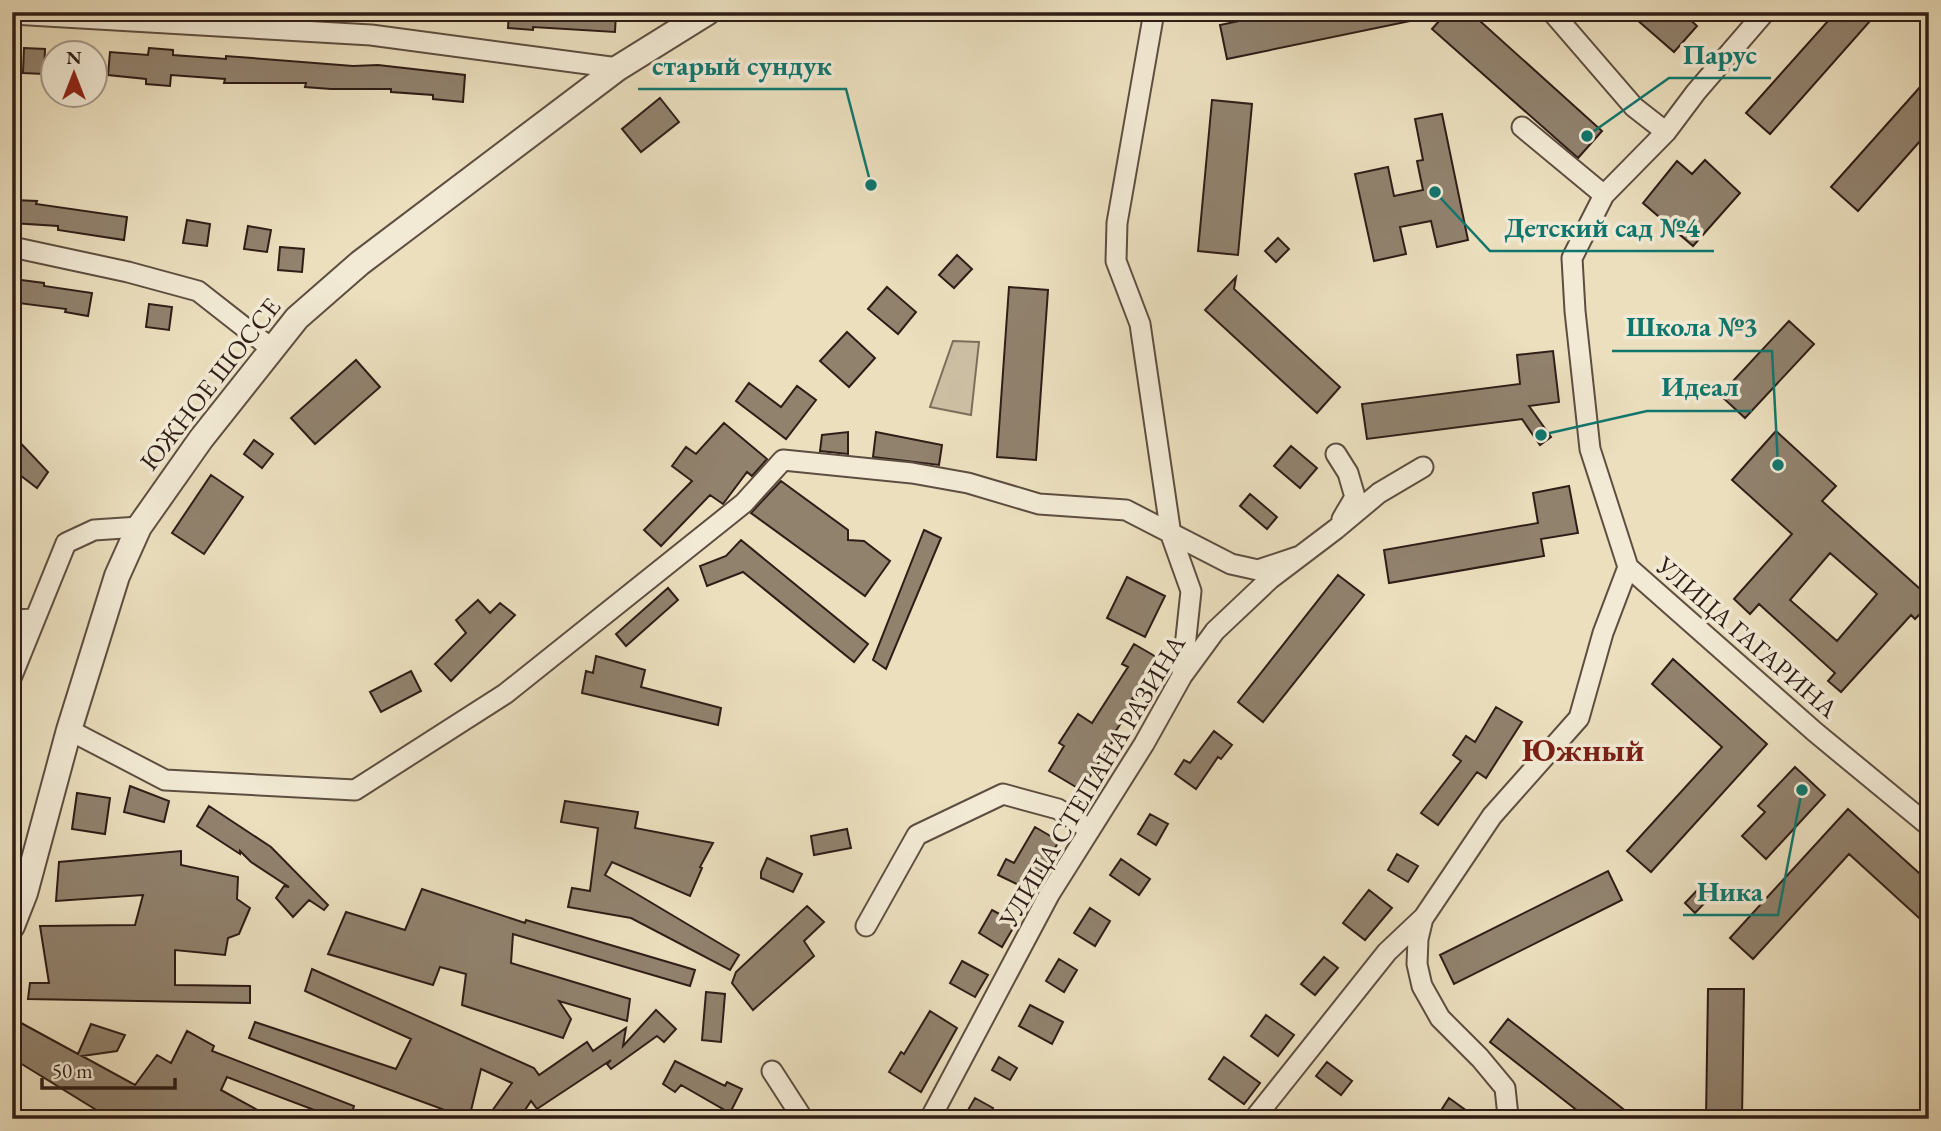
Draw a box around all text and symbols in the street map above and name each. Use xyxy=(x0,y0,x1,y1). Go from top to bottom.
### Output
callout: Парус xyxy=(1669,29,1771,78)
text: Парус xyxy=(1683,36,1757,72)
north arrow xyxy=(38,38,108,108)
callout: старый сундук xyxy=(638,40,846,89)
text: N xyxy=(66,45,82,70)
text: старый сундук xyxy=(652,47,832,83)
callout: Детский сад №4 xyxy=(1490,202,1714,251)
text: Детский сад №4 xyxy=(1504,209,1701,245)
street label: ЮЖНОЕ ШОССЕ xyxy=(132,290,288,477)
callout: Школа №3 xyxy=(1612,302,1772,351)
text: Школа №3 xyxy=(1626,308,1758,344)
callout: Идеал xyxy=(1647,362,1752,411)
text: Идеал xyxy=(1661,368,1739,404)
street label: УЛИЦА ГАГАРИНА xyxy=(1648,548,1846,726)
street label: УЛИЦА СТЕПАНА РАЗИНА xyxy=(991,628,1193,934)
district label: Южный xyxy=(1522,728,1644,771)
callout: Ника xyxy=(1683,866,1778,915)
text: Ника xyxy=(1697,873,1764,909)
scale bar xyxy=(42,1047,175,1091)
text: 50 m xyxy=(52,1057,93,1084)

